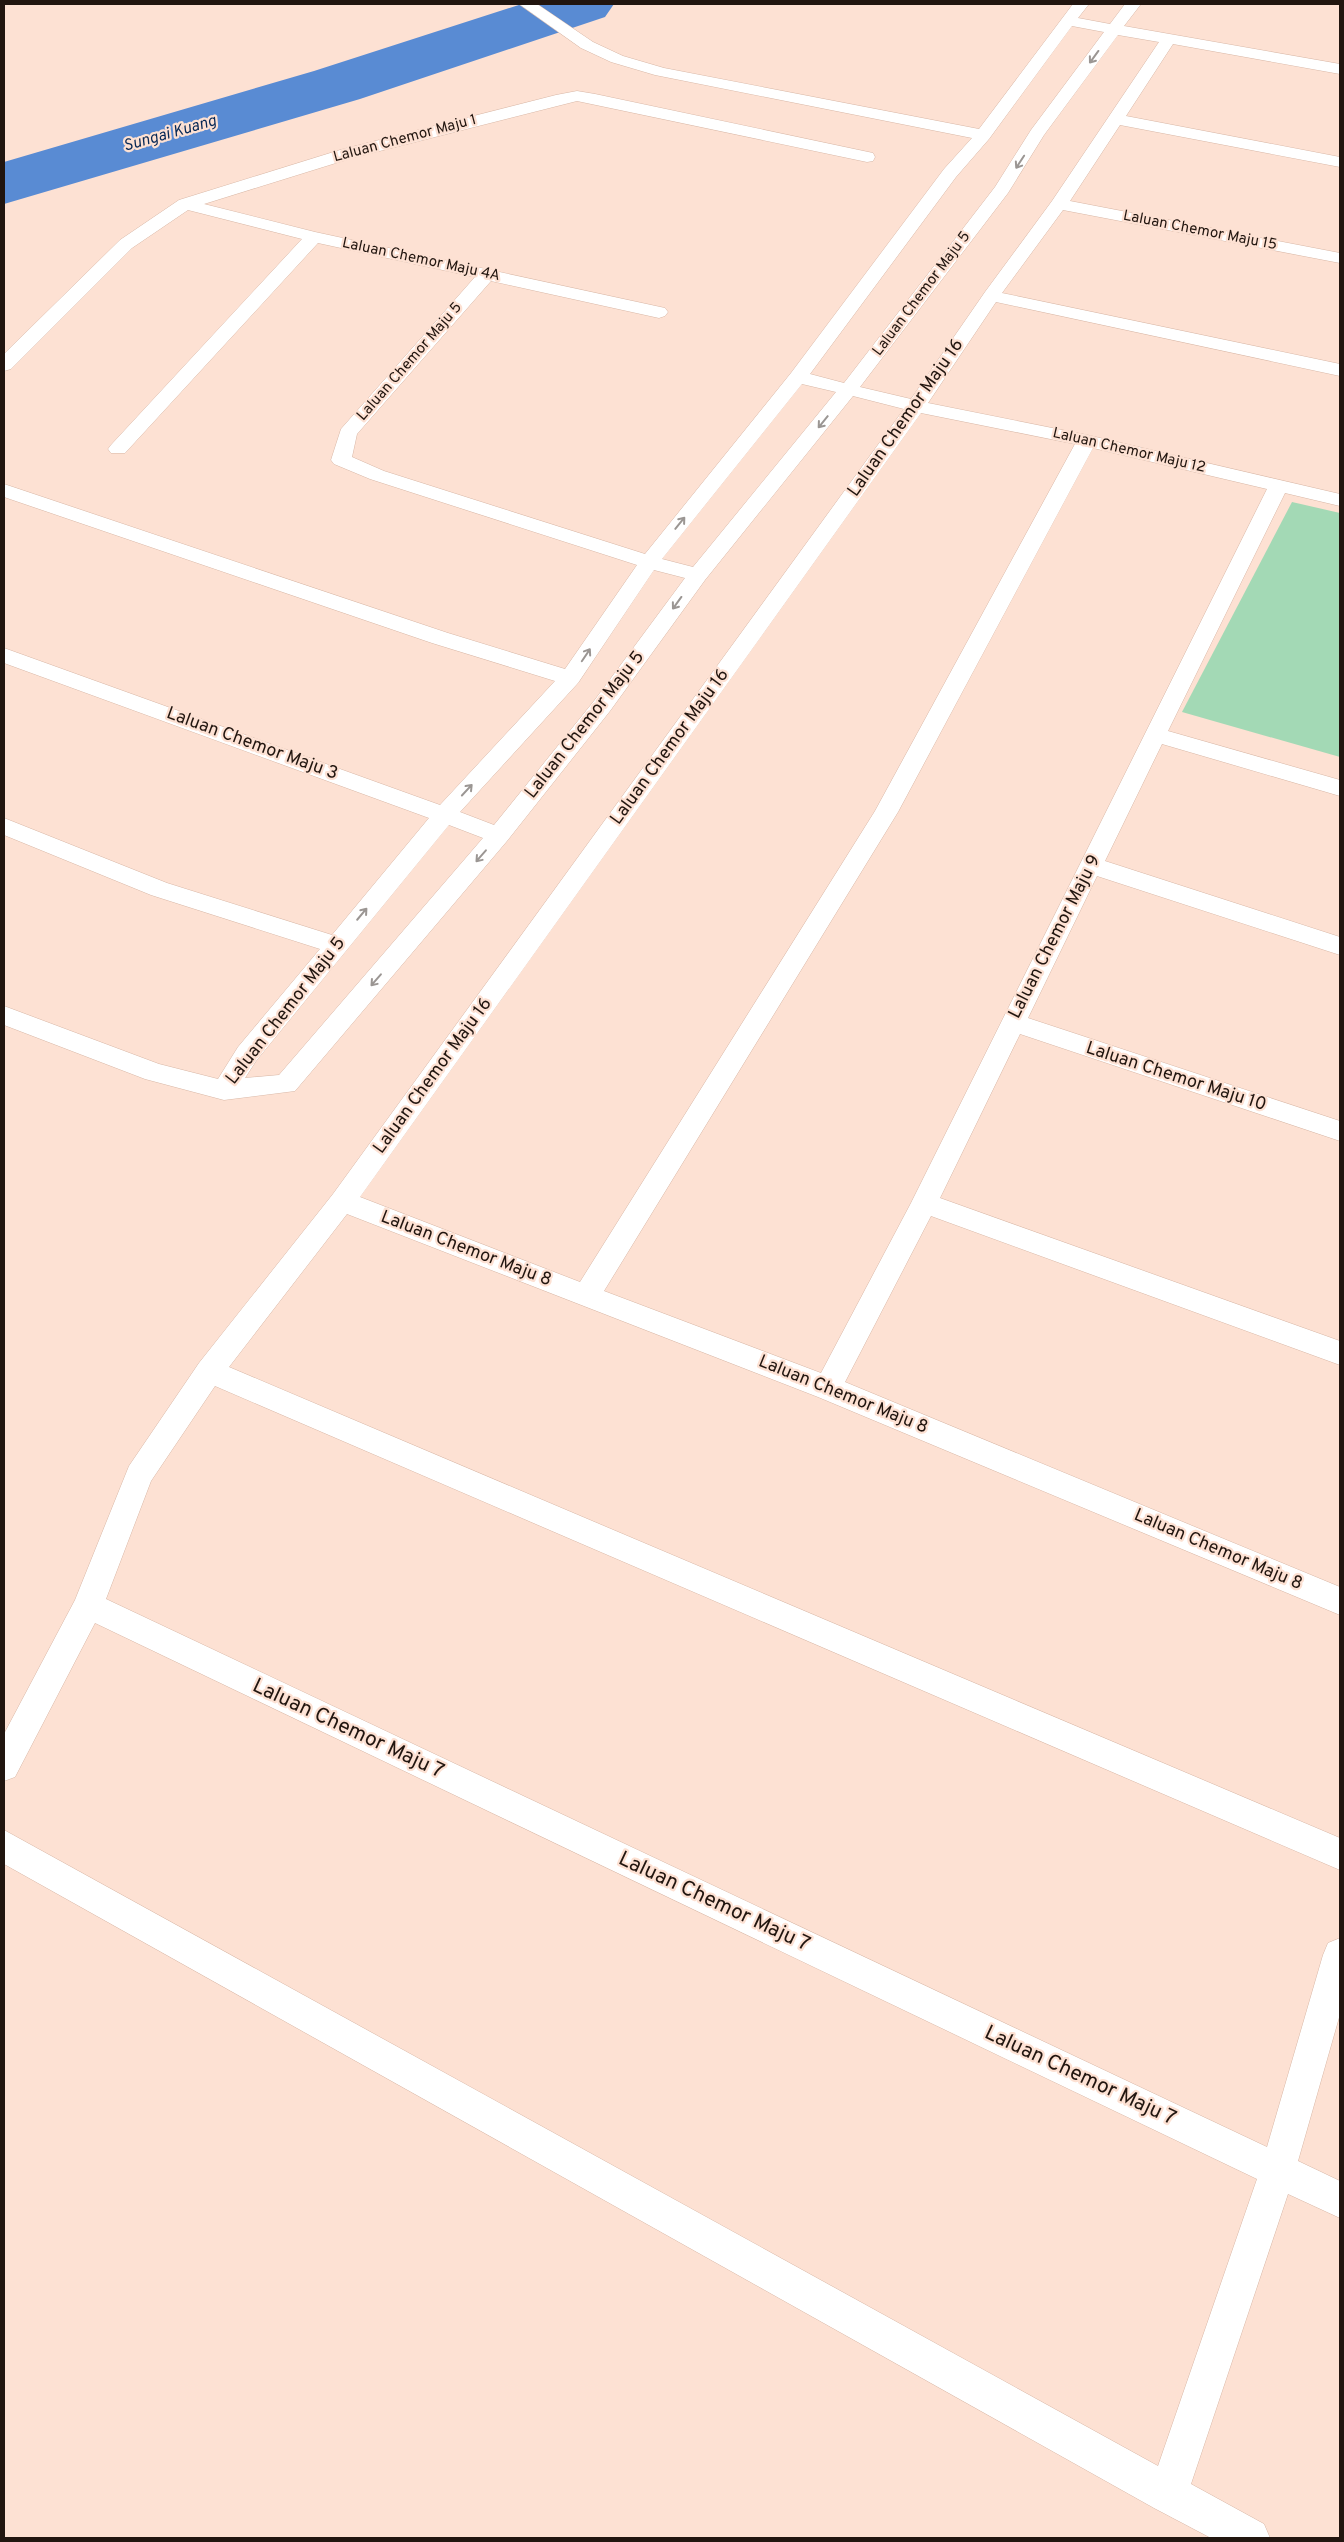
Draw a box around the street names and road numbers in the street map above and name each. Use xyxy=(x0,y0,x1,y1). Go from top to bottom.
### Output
street label: Laluan Chemor Maju 1 xyxy=(331,111,479,167)
street label: Laluan Chemor Maju 15 xyxy=(1121,207,1279,255)
street label: Laluan Chemor Maju 5 xyxy=(869,228,975,360)
street label: Laluan Chemor Maju 4A xyxy=(340,234,502,286)
street label: Laluan Chemor Maju 5 xyxy=(353,299,467,425)
street label: Laluan Chemor Maju 16 xyxy=(843,335,969,501)
street label: Laluan Chemor Maju 12 xyxy=(1051,424,1207,478)
street label: Laluan Chemor Maju 5 xyxy=(520,647,650,803)
street label: Laluan Chemor Maju 16 xyxy=(606,664,734,830)
street label: Laluan Chemor Maju 3 xyxy=(163,702,341,786)
street label: Laluan Chemor Maju 9 xyxy=(1004,851,1106,1023)
street label: Laluan Chemor Maju 5 xyxy=(221,933,351,1089)
street label: Laluan Chemor Maju 16 xyxy=(369,993,497,1159)
street label: Laluan Chemor Maju 10 xyxy=(1083,1037,1269,1117)
street label: Laluan Chemor Maju 8 xyxy=(377,1206,555,1292)
street label: Laluan Chemor Maju 8 xyxy=(755,1350,931,1440)
street label: Laluan Chemor Maju 8 xyxy=(1130,1504,1306,1596)
street label: Laluan Chemor Maju 7 xyxy=(248,1673,448,1785)
street label: Laluan Chemor Maju 7 xyxy=(614,1846,814,1958)
street label: Laluan Chemor Maju 7 xyxy=(980,2020,1180,2132)

